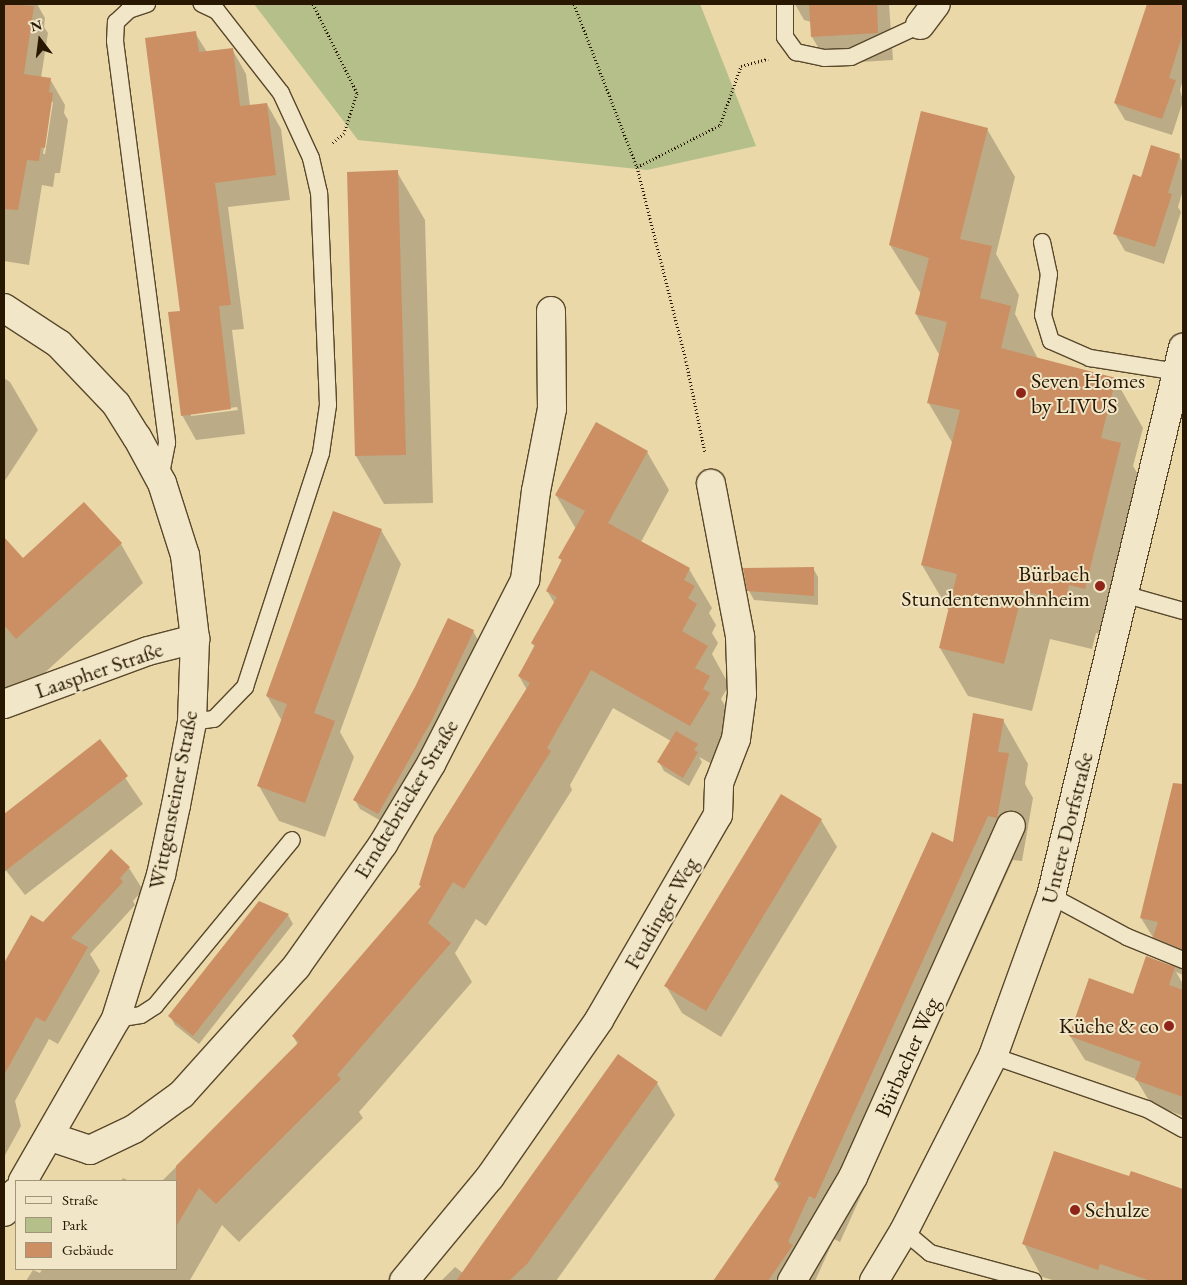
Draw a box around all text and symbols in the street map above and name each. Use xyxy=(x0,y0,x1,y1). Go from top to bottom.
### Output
north arrow xyxy=(15,15,65,65)
text: N xyxy=(28,15,44,36)
place label: Seven Homes by LIVUS xyxy=(1031,367,1145,418)
marker: Seven Homes by LIVUS xyxy=(1015,387,1027,399)
place label: Bürbach Stundentenwohnheim xyxy=(901,560,1090,612)
marker: Bürbach Stundentenwohnheim xyxy=(1094,580,1106,592)
street label: Laaspher Straße xyxy=(32,636,166,704)
street label: Wittgensteiner Straße xyxy=(143,708,203,892)
street label: Erndtebrücker Straße xyxy=(348,715,464,883)
street label: Untere Dorfstraße xyxy=(1035,749,1099,907)
street label: Feudinger Weg xyxy=(618,852,704,974)
street label: Bürbacher Weg xyxy=(869,993,945,1121)
place label: Küche & co xyxy=(1059,1013,1159,1039)
marker: Küche & co xyxy=(1163,1020,1175,1032)
legend xyxy=(15,1180,178,1270)
text: Straße xyxy=(62,1190,98,1209)
place label: Schulze xyxy=(1085,1197,1149,1223)
marker: Schulze xyxy=(1069,1204,1081,1216)
text: Park xyxy=(62,1215,88,1234)
text: Gebäude xyxy=(62,1240,114,1259)

